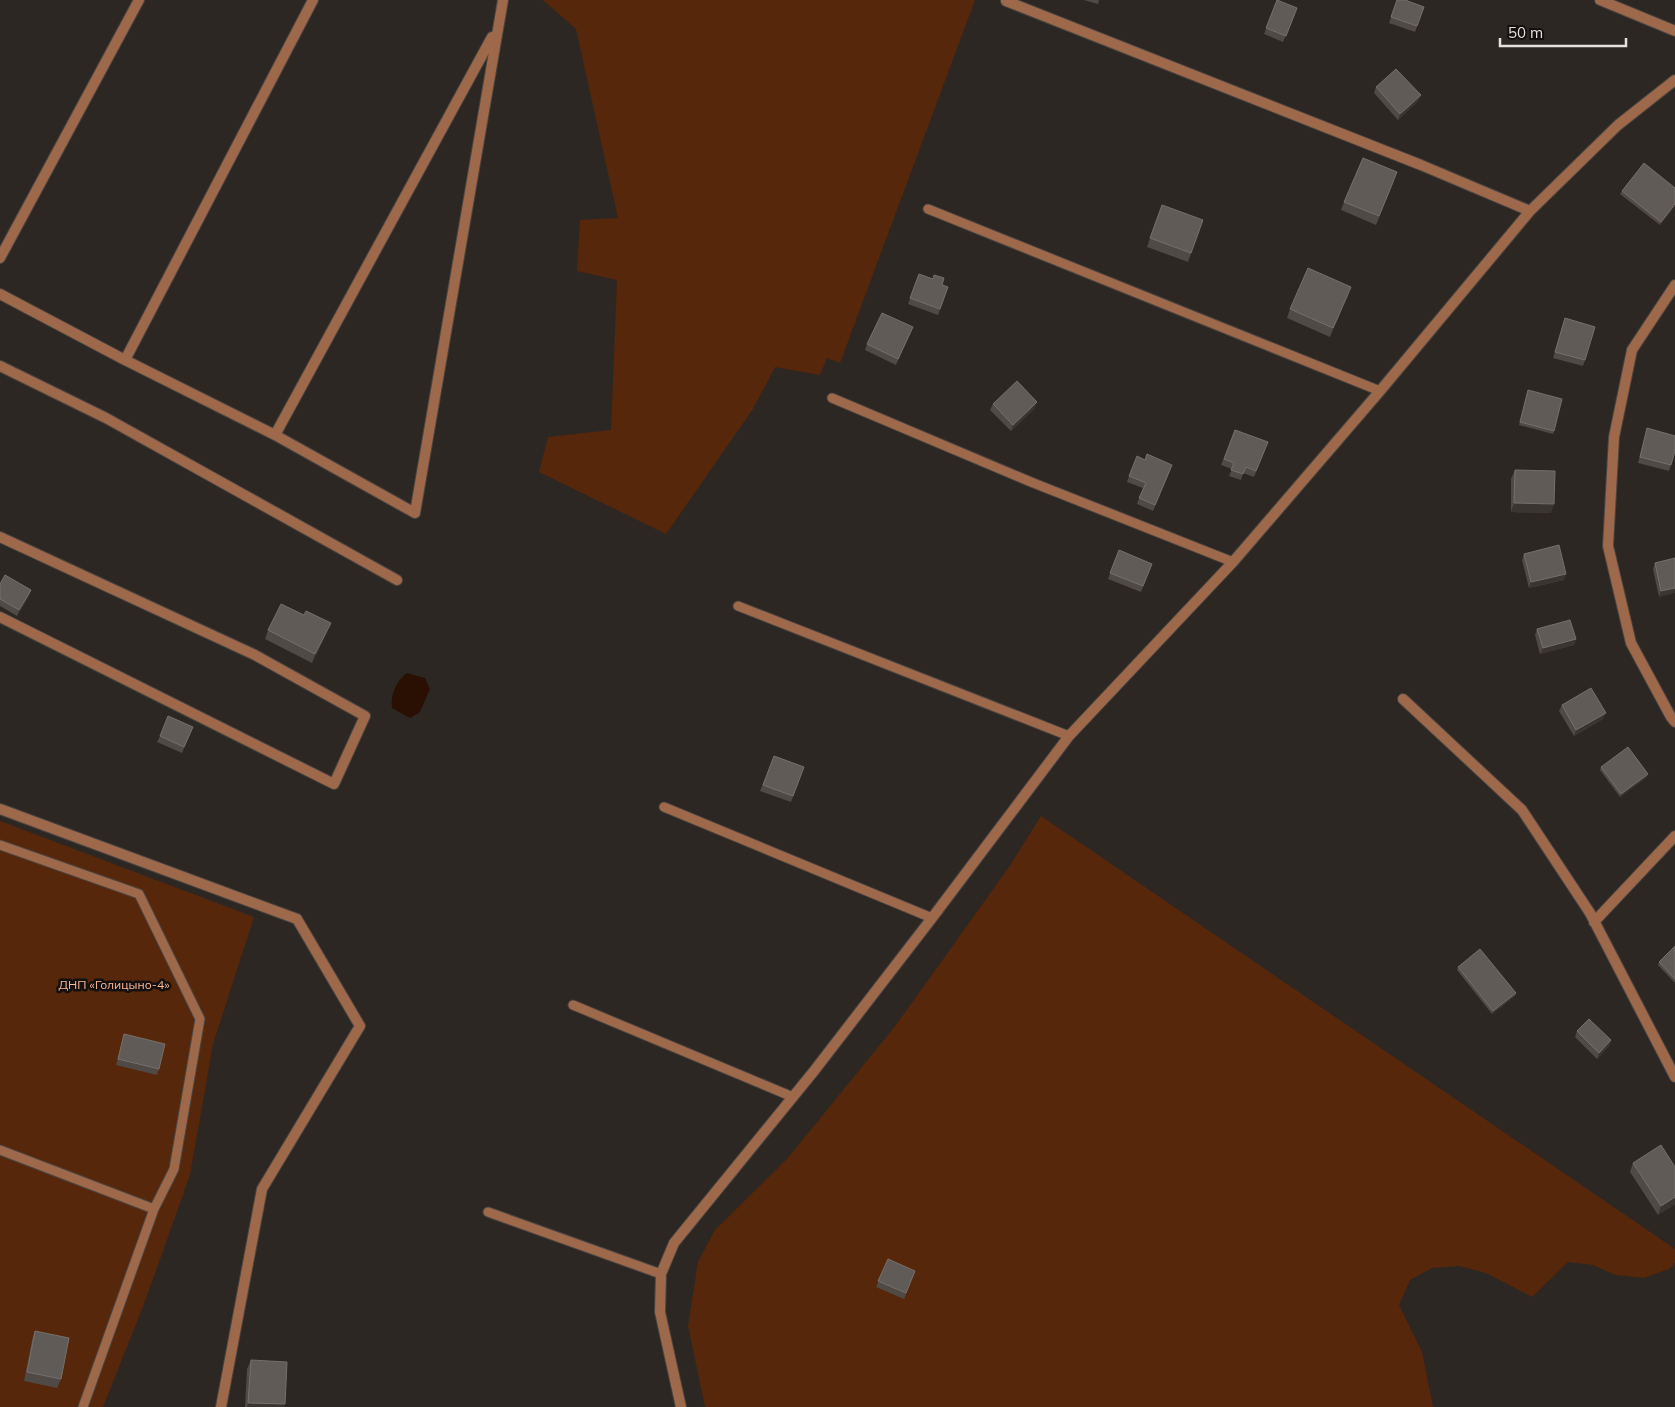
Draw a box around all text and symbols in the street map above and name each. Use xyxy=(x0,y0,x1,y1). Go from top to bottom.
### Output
scale bar xyxy=(1500,15,1626,47)
text: 50 m xyxy=(1508,23,1543,42)
park label: ДНП «Голицыно-4» xyxy=(58,977,170,992)

